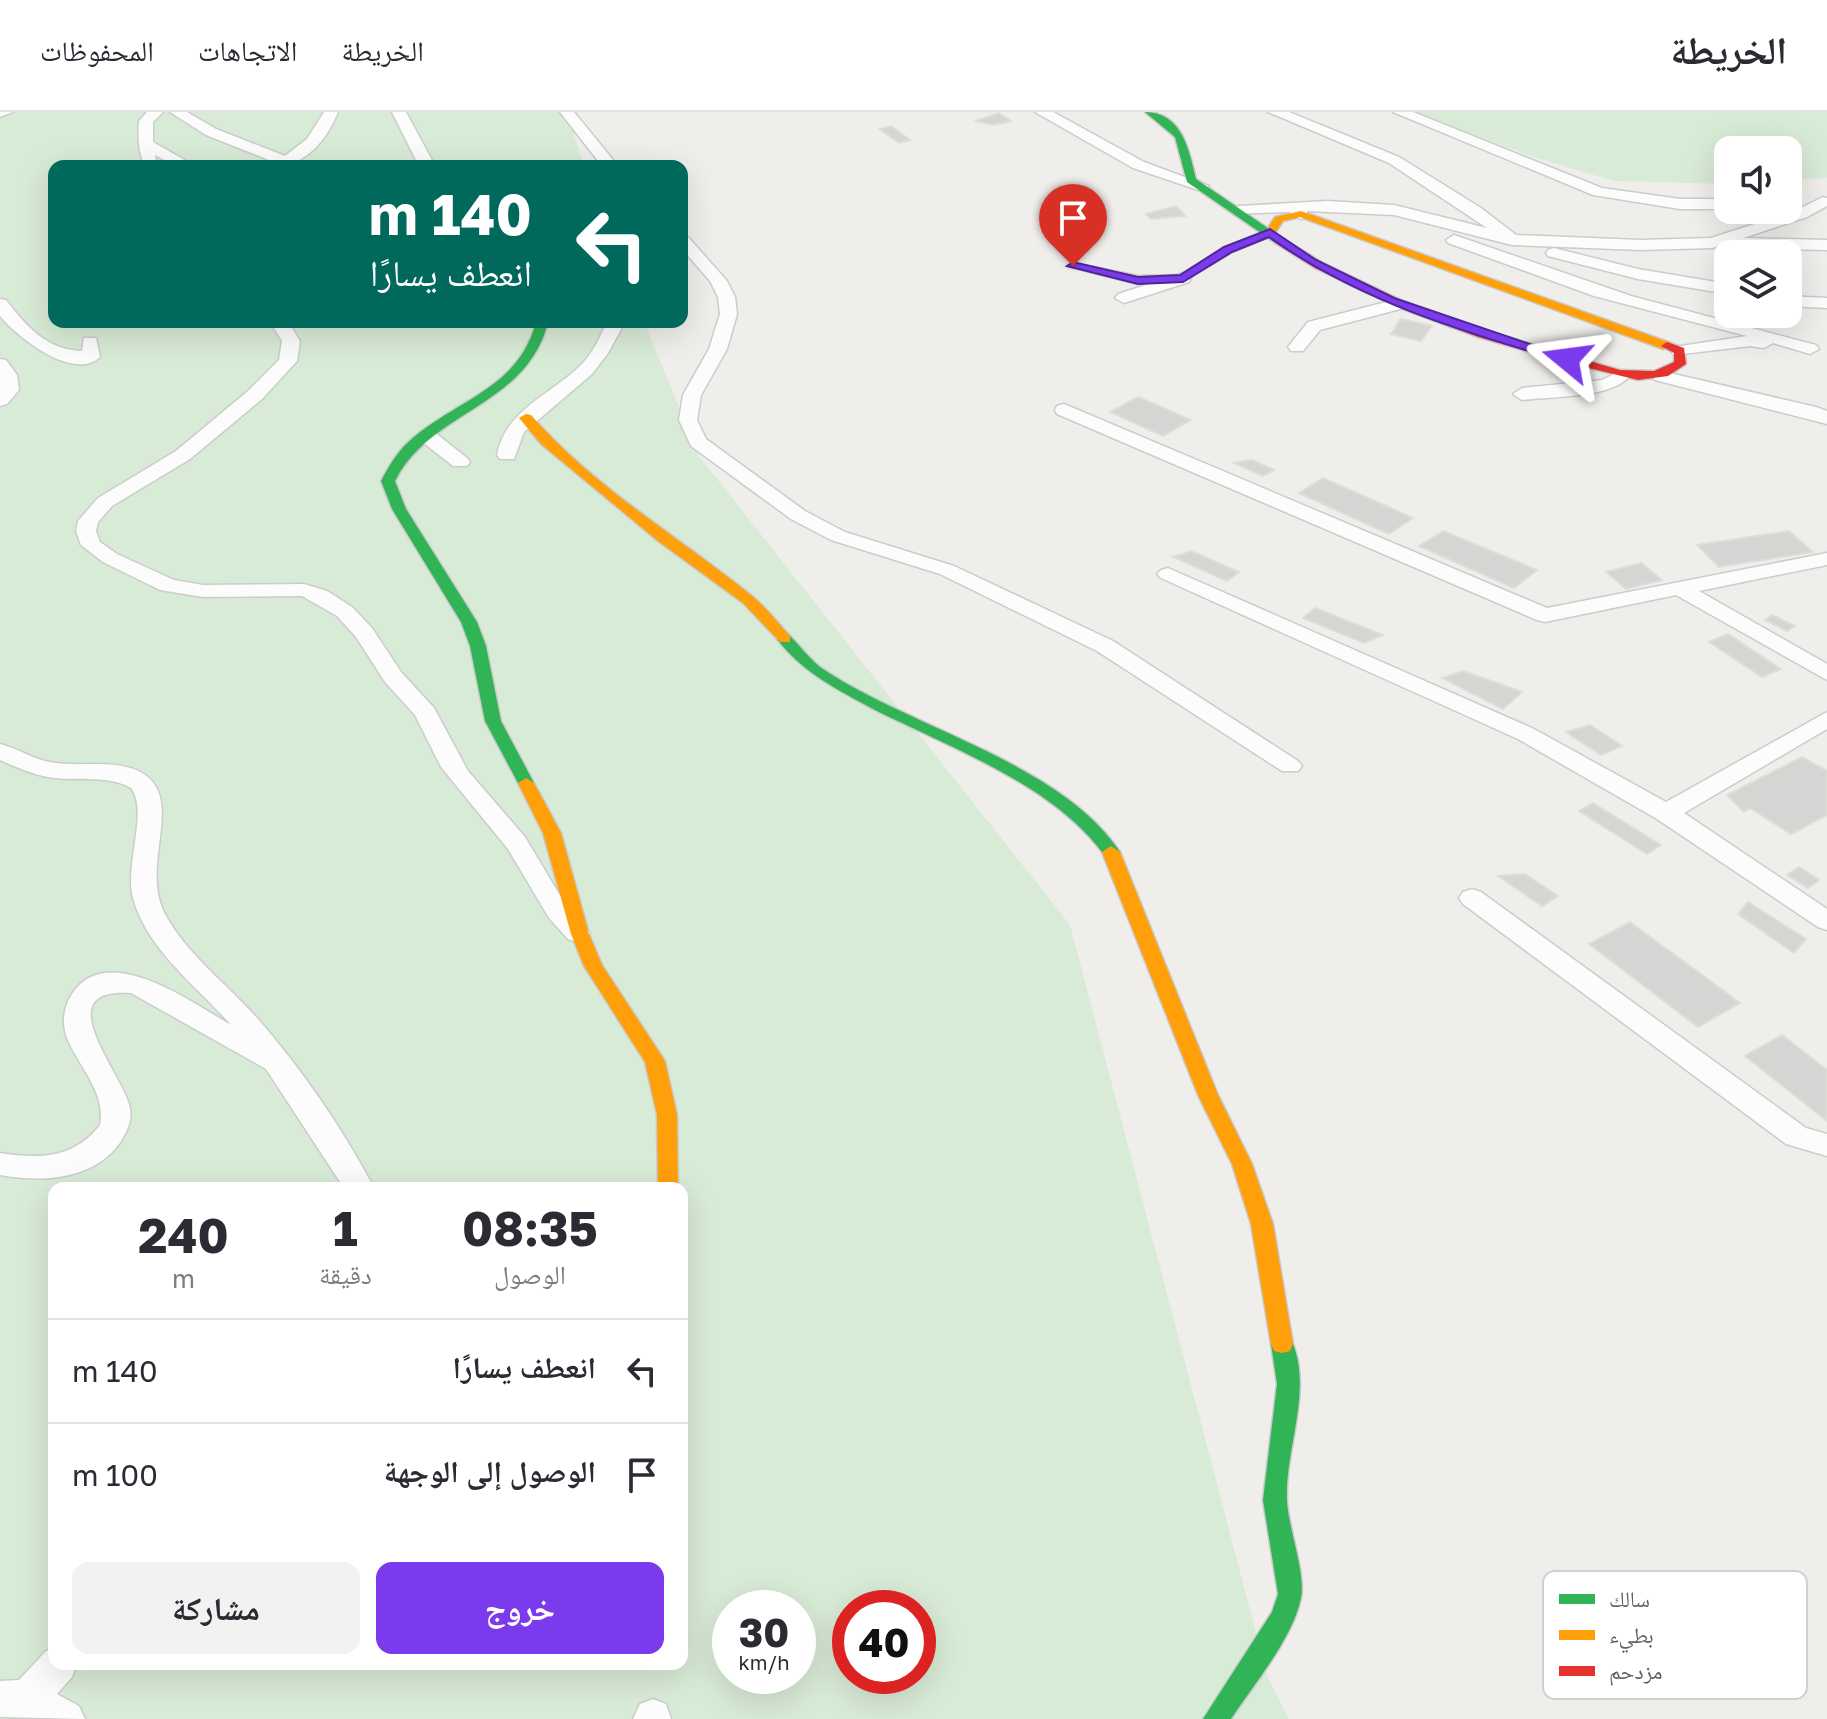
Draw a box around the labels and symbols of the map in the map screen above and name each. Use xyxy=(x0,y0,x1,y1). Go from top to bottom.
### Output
pin xyxy=(1039,184,1107,266)
position arrow xyxy=(1525,317,1609,401)
legend xyxy=(1543,1571,1807,1699)
text: سالك xyxy=(1609,1585,1650,1612)
speed limit sign: 40 xyxy=(832,1590,936,1694)
text: بطيء xyxy=(1609,1621,1654,1653)
text: مزدحم xyxy=(1609,1657,1663,1686)

